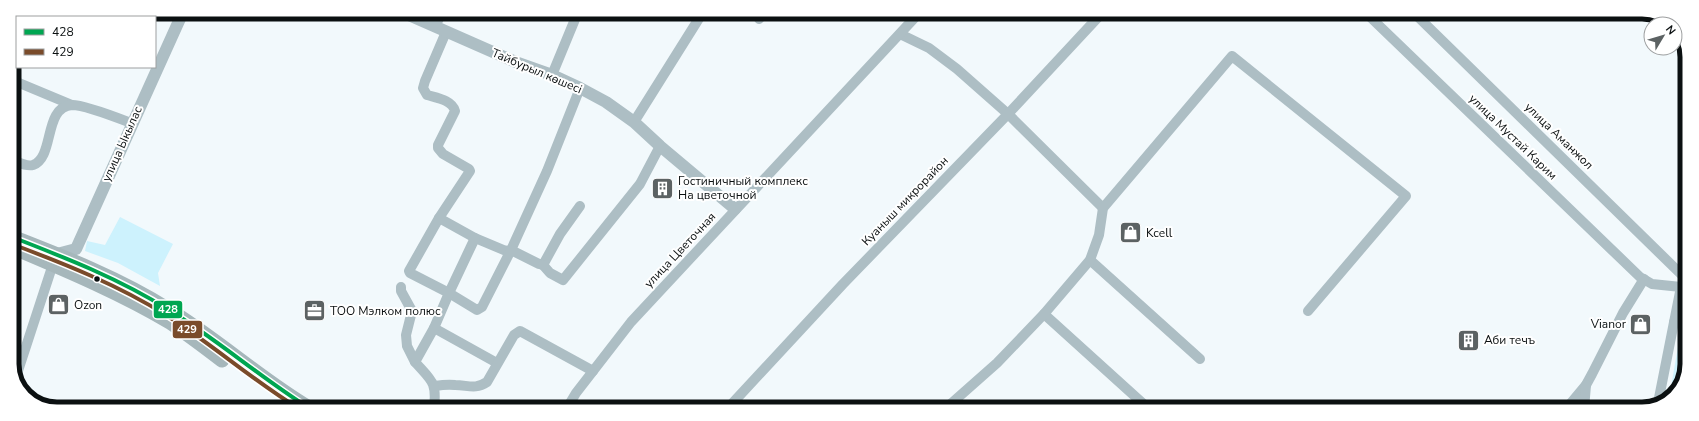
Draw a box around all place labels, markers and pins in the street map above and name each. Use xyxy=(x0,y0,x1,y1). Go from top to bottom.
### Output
place label: Гостиничный комплекс На цветочной xyxy=(678,173,808,203)
building icon: Гостиничный комплекс На цветочной xyxy=(650,175,676,201)
shop icon: Kcell xyxy=(1118,220,1144,246)
place label: Kcell xyxy=(1146,225,1173,241)
unlabelled marker xyxy=(92,274,102,284)
shop icon: Ozon xyxy=(45,292,71,318)
place label: Ozon xyxy=(74,297,102,313)
office icon: ТОО Мэлком полюс xyxy=(302,298,328,324)
place label: ТОО Мэлком полюс xyxy=(330,303,441,319)
shop icon: Vianor xyxy=(1628,311,1654,337)
place label: Vianor xyxy=(1590,316,1627,332)
building icon: Аби течъ xyxy=(1456,327,1482,353)
place label: Аби течъ xyxy=(1484,332,1535,348)

